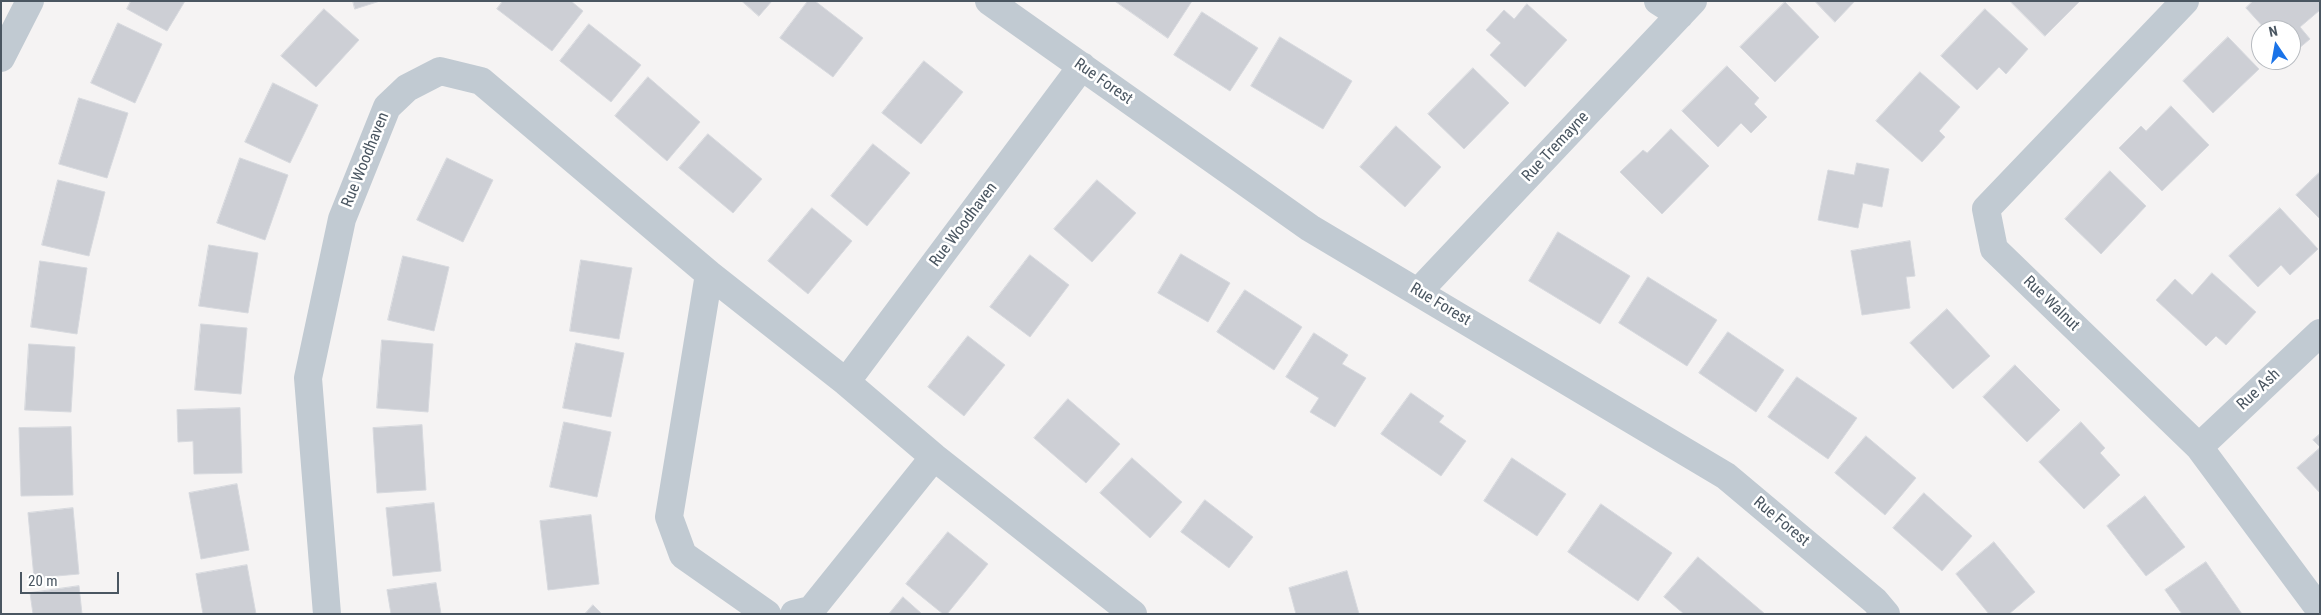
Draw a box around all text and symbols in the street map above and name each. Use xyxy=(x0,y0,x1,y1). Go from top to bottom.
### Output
north arrow xyxy=(2251,20,2301,70)
text: N xyxy=(2267,23,2279,40)
street label: Rue Forest xyxy=(1070,55,1136,109)
street label: Rue Tremayne xyxy=(1519,108,1593,186)
street label: Rue Woodhaven xyxy=(338,110,394,210)
street label: Rue Woodhaven xyxy=(926,179,1002,271)
street label: Rue Walnut xyxy=(2019,272,2083,336)
street label: Rue Forest xyxy=(1406,279,1474,331)
street label: Rue Ash xyxy=(2234,365,2284,415)
street label: Rue Forest xyxy=(1749,493,1813,551)
scale bar xyxy=(22,562,121,594)
text: 20 m xyxy=(28,572,58,590)

